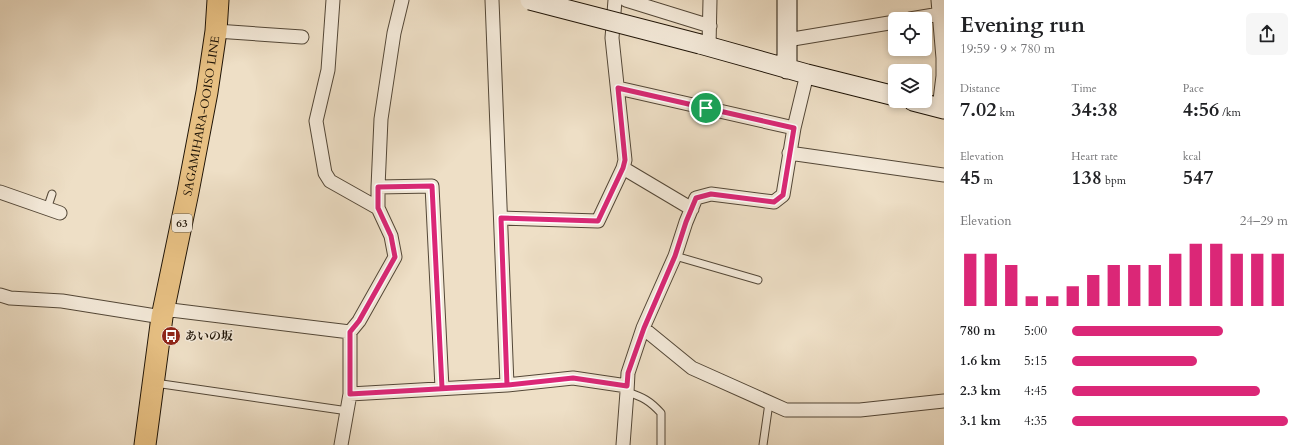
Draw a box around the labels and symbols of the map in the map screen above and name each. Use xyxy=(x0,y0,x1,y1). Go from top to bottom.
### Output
street label: SAGAMIHARA-OOISO LINE xyxy=(179,35,223,198)
pin xyxy=(689,91,723,125)
road number: 63 xyxy=(172,214,192,232)
bus stop icon: あいの坂 xyxy=(160,325,182,347)
place label: あいの坂 xyxy=(185,328,233,344)

